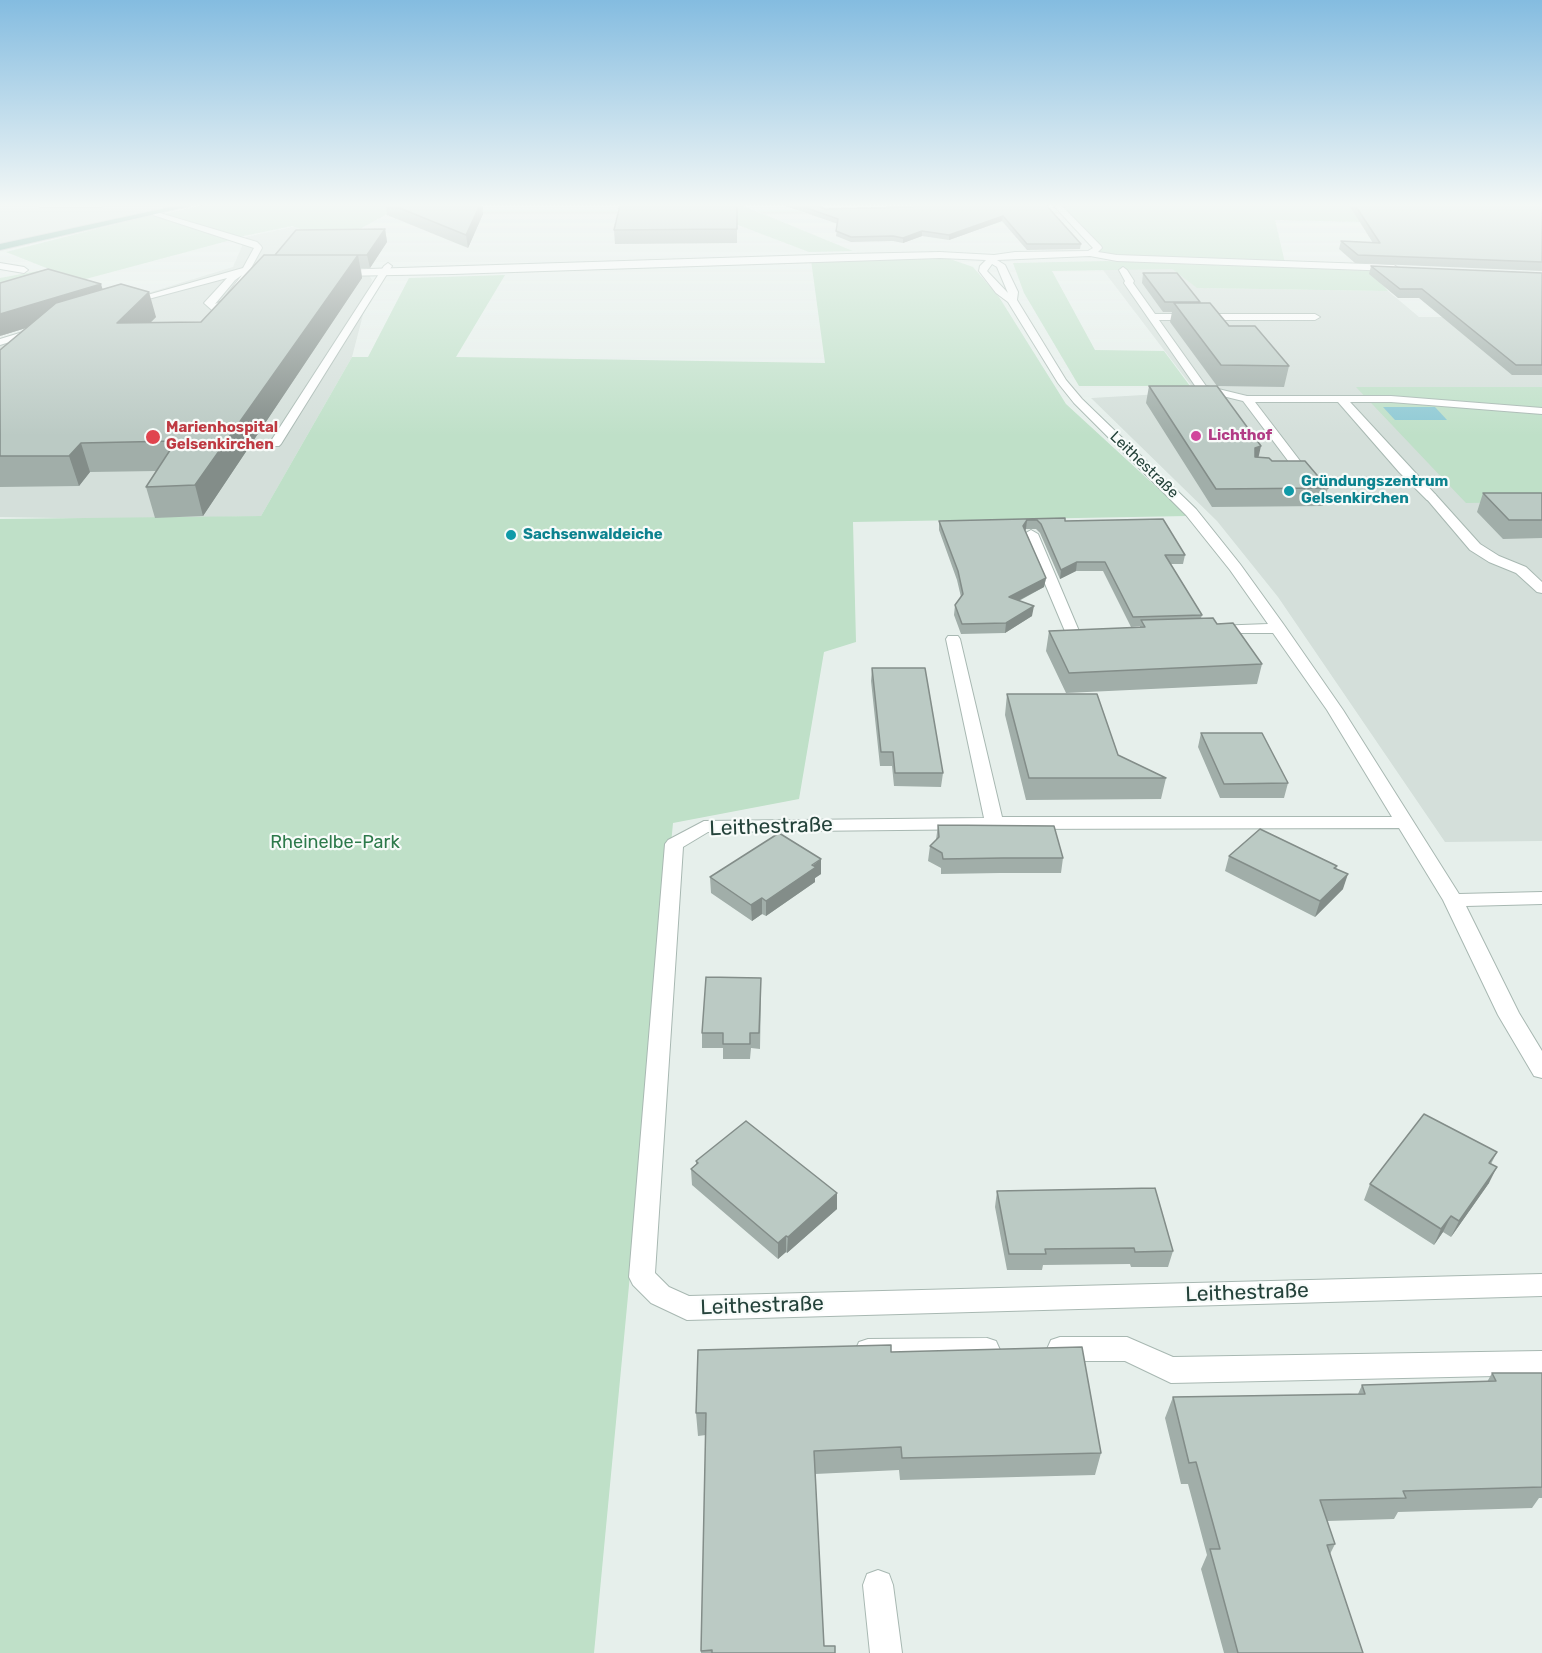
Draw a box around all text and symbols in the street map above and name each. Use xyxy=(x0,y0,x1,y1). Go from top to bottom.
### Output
place label: Marienhospital Gelsenkirchen xyxy=(166,419,278,454)
place label: Lichthof xyxy=(1208,427,1272,445)
marker: Marienhospital Gelsenkirchen xyxy=(144,428,162,446)
street label: Leithestraße xyxy=(1106,428,1182,502)
marker: Lichthof xyxy=(1189,429,1203,443)
place label: Gründungszentrum Gelsenkirchen xyxy=(1301,473,1448,508)
marker: Gründungszentrum Gelsenkirchen xyxy=(1282,484,1296,498)
place label: Sachsenwaldeiche xyxy=(523,526,663,544)
marker: Sachsenwaldeiche xyxy=(504,528,518,542)
street label: Leithestraße xyxy=(709,812,833,842)
park label: Rheinelbe-Park xyxy=(270,832,400,854)
street label: Leithestraße xyxy=(1185,1278,1309,1308)
street label: Leithestraße xyxy=(700,1291,824,1321)

